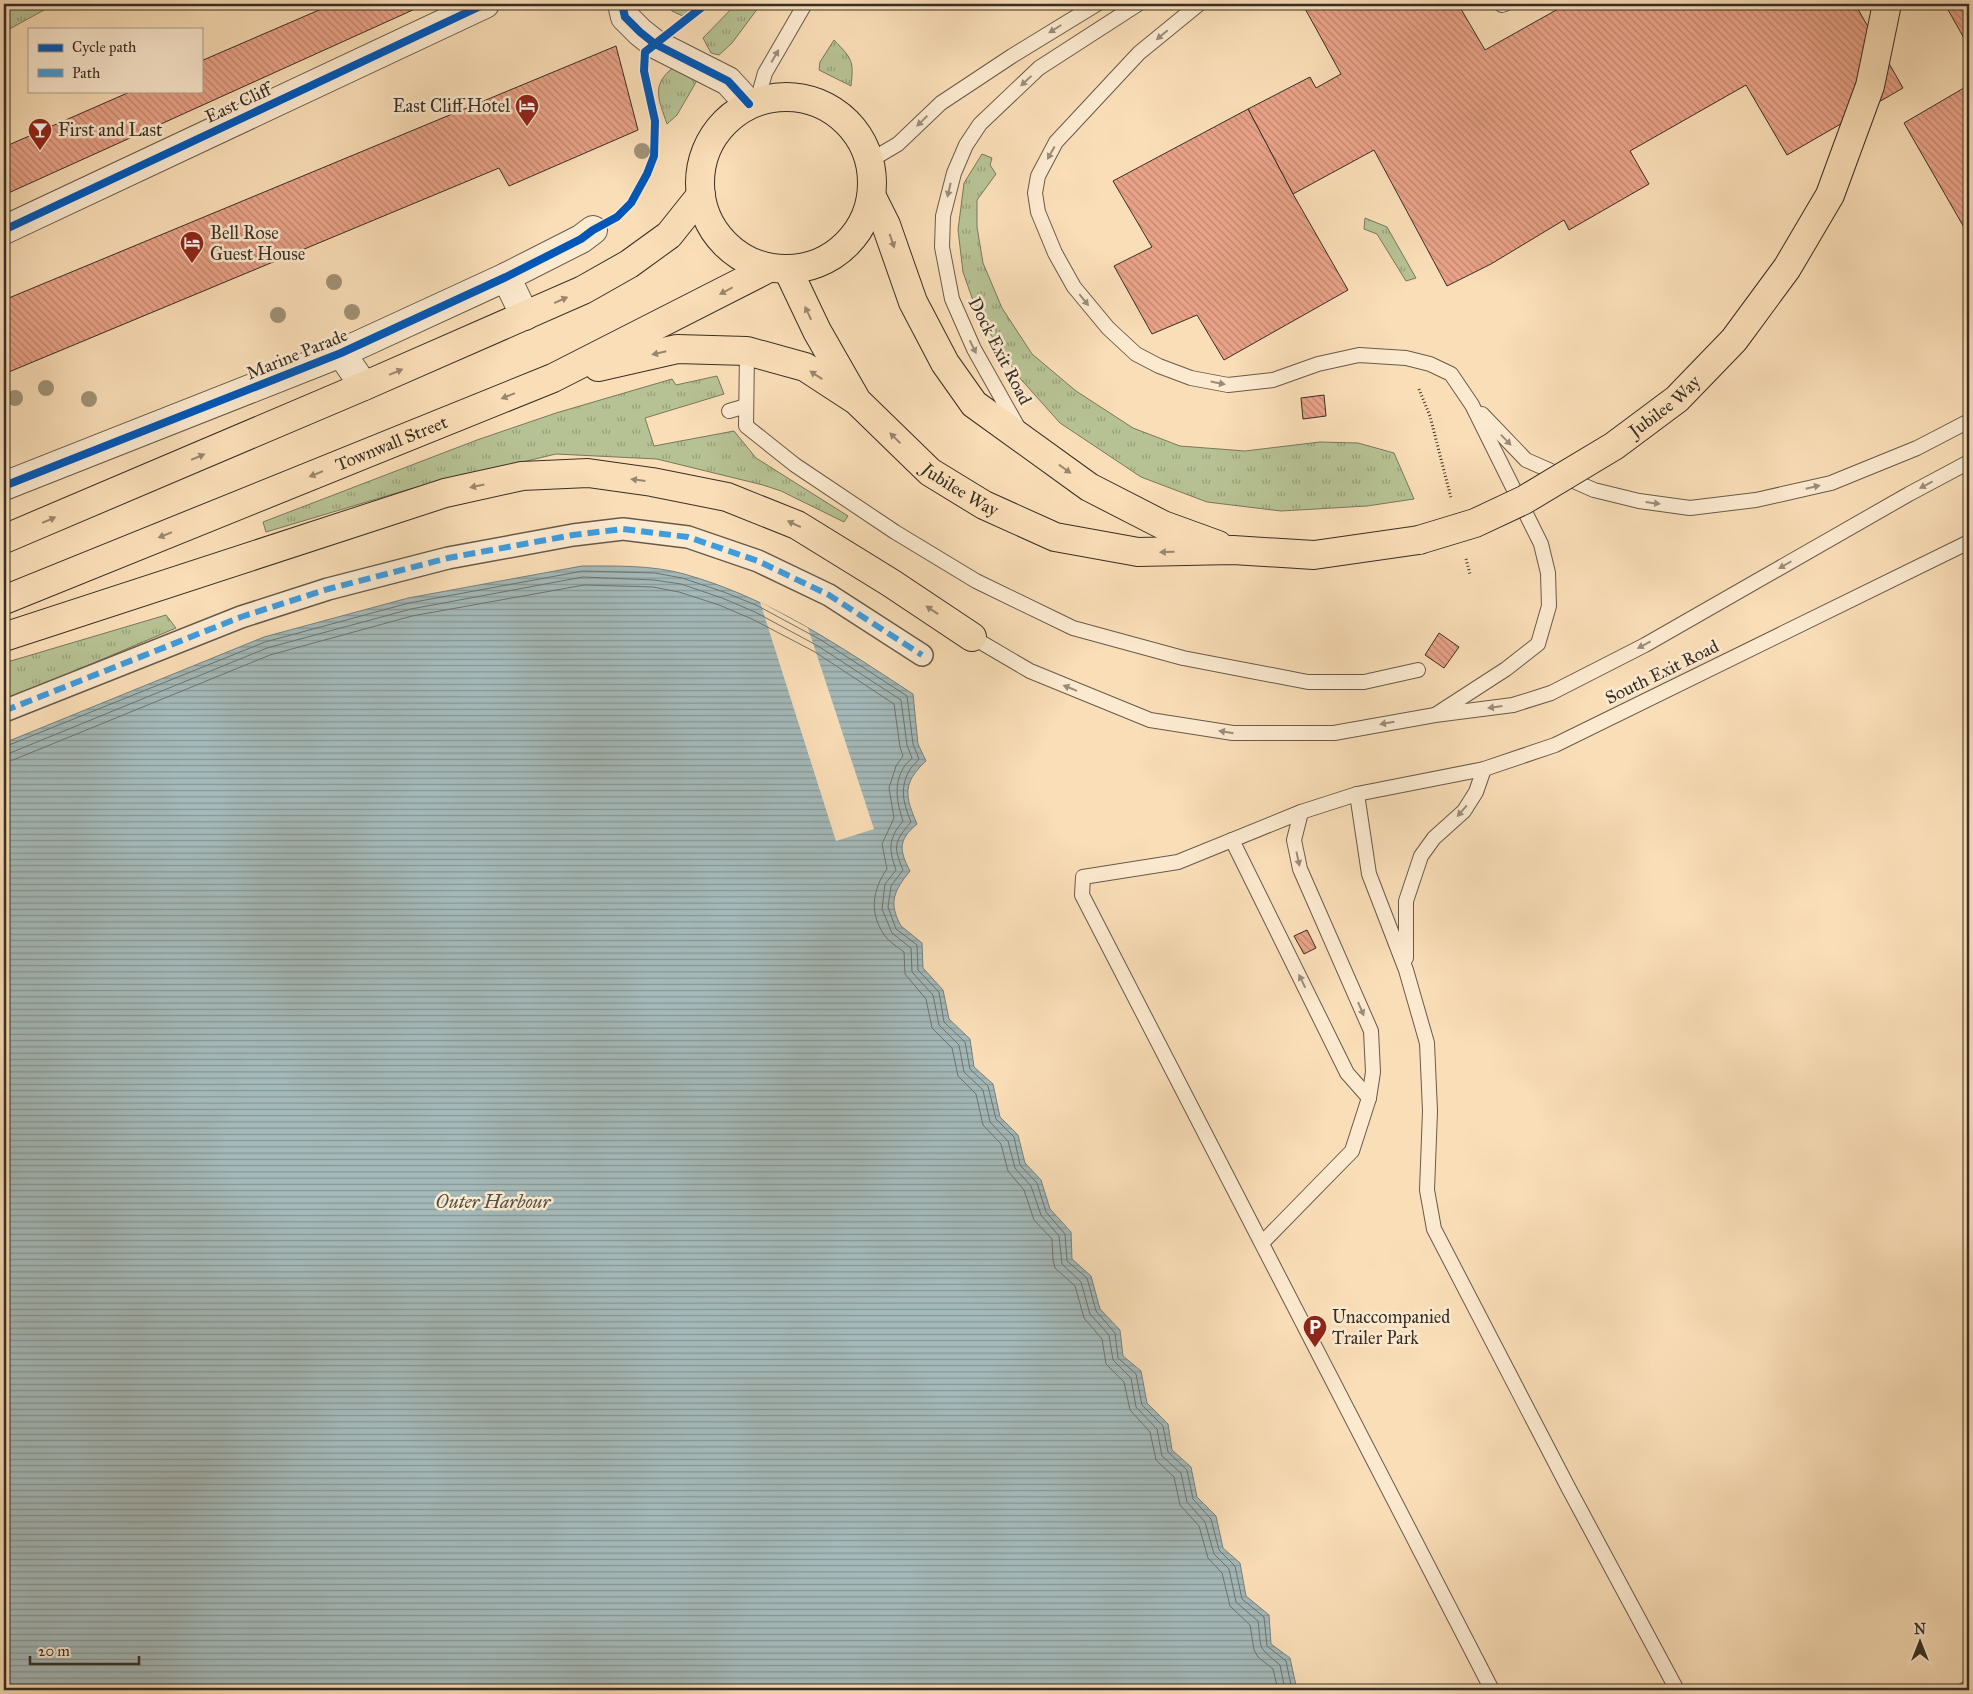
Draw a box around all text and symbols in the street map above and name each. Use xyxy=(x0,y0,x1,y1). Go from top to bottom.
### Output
one-way arrow xyxy=(1049,25,1062,34)
legend xyxy=(28,28,202,92)
one-way arrow xyxy=(1155,29,1168,40)
text: Cycle path xyxy=(72,38,137,56)
one-way arrow xyxy=(770,49,779,63)
text: Path xyxy=(72,64,101,82)
one-way arrow xyxy=(1021,75,1033,87)
street label: East Cliff xyxy=(202,77,277,128)
hotel icon: East Cliff Hotel xyxy=(514,93,540,127)
place label: East Cliff Hotel xyxy=(393,95,510,117)
one-way arrow xyxy=(916,115,928,127)
bar icon: First and Last xyxy=(27,117,53,151)
place label: First and Last xyxy=(58,119,163,141)
one-way arrow xyxy=(1046,146,1055,159)
one-way arrow xyxy=(945,183,953,198)
place label: Bell Rose Guest House xyxy=(210,222,305,265)
hotel icon: Bell Rose Guest House xyxy=(179,230,205,264)
one-way arrow xyxy=(888,234,896,249)
one-way arrow xyxy=(719,287,733,295)
one-way arrow xyxy=(1079,293,1090,306)
street label: Dock Exit Road xyxy=(964,294,1036,408)
one-way arrow xyxy=(554,296,568,304)
one-way arrow xyxy=(804,305,812,320)
street label: Marine Parade xyxy=(243,324,351,384)
one-way arrow xyxy=(969,340,977,354)
one-way arrow xyxy=(651,349,666,357)
one-way arrow xyxy=(389,368,403,376)
one-way arrow xyxy=(809,370,823,379)
street label: Jubilee Way xyxy=(1623,370,1705,444)
one-way arrow xyxy=(1210,379,1225,387)
one-way arrow xyxy=(500,392,515,400)
street label: Townwall Street xyxy=(332,411,451,476)
one-way arrow xyxy=(890,432,902,444)
one-way arrow xyxy=(1500,433,1512,445)
one-way arrow xyxy=(191,452,205,460)
street label: Jubilee Way xyxy=(915,457,1002,521)
one-way arrow xyxy=(1059,464,1072,474)
one-way arrow xyxy=(308,471,323,478)
one-way arrow xyxy=(630,476,646,484)
one-way arrow xyxy=(1919,481,1933,489)
one-way arrow xyxy=(469,482,485,490)
one-way arrow xyxy=(1805,483,1820,491)
one-way arrow xyxy=(1645,499,1661,507)
one-way arrow xyxy=(42,516,56,524)
one-way arrow xyxy=(787,519,801,527)
one-way arrow xyxy=(157,531,172,539)
one-way arrow xyxy=(1159,548,1175,556)
one-way arrow xyxy=(1777,561,1792,569)
one-way arrow xyxy=(925,605,938,615)
street label: South Exit Road xyxy=(1602,635,1722,709)
one-way arrow xyxy=(1637,641,1650,650)
one-way arrow xyxy=(1063,683,1077,691)
one-way arrow xyxy=(1486,704,1502,712)
one-way arrow xyxy=(1379,720,1395,728)
one-way arrow xyxy=(1217,728,1233,736)
one-way arrow xyxy=(1456,805,1467,818)
one-way arrow xyxy=(1295,852,1303,868)
one-way arrow xyxy=(1297,974,1305,988)
one-way arrow xyxy=(1358,1002,1366,1016)
water label: Outer Harbour xyxy=(436,1190,552,1213)
place label: Unaccompanied Trailer Park xyxy=(1332,1306,1450,1349)
parking icon: Unaccompanied Trailer Park xyxy=(1302,1314,1328,1348)
north arrow xyxy=(1896,1616,1946,1666)
text: N xyxy=(1914,1621,1926,1638)
scale bar xyxy=(30,1634,139,1666)
text: 20 m xyxy=(38,1642,70,1660)

